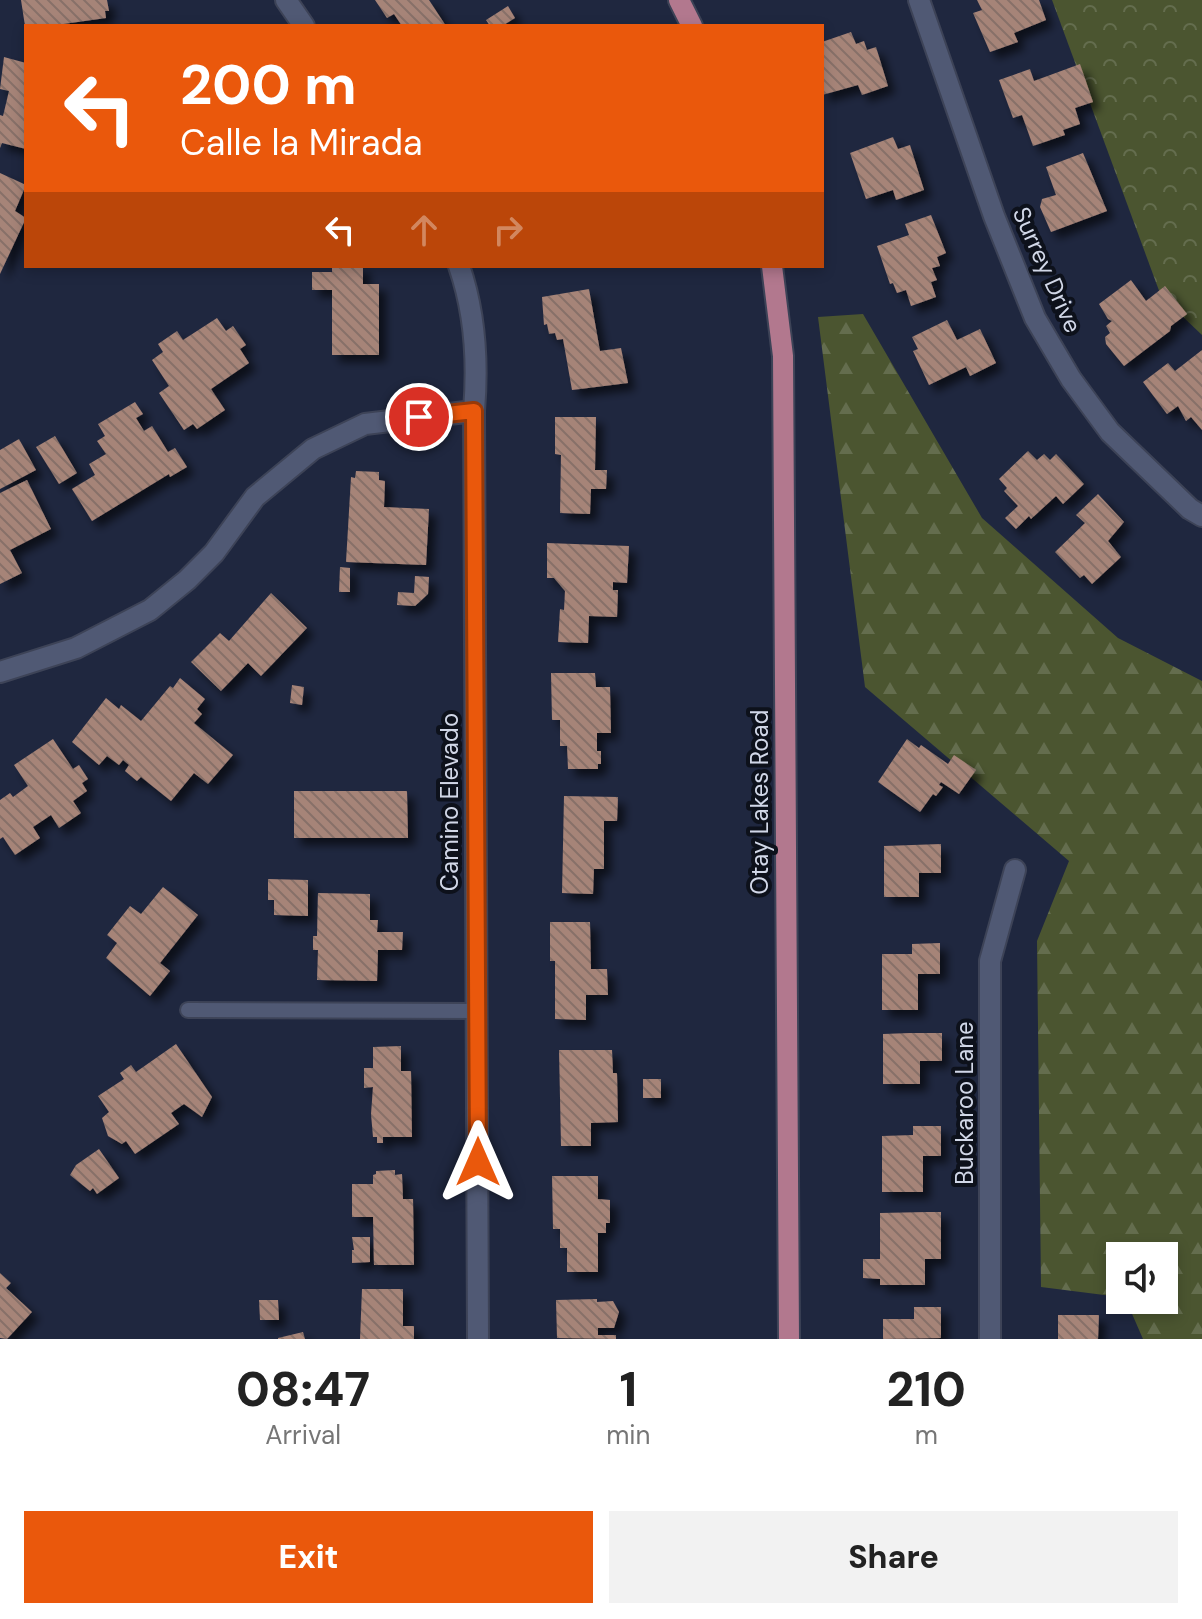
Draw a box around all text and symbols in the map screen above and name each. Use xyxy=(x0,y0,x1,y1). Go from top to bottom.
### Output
text: 200 m xyxy=(180,48,357,121)
icon: left xyxy=(48,56,152,160)
text: Calle la Mirada xyxy=(180,119,423,166)
street label: Surrey Drive xyxy=(1006,202,1089,338)
icon: left xyxy=(318,208,362,252)
icon: ahead xyxy=(402,208,446,252)
icon: right xyxy=(486,208,530,252)
pin xyxy=(385,383,453,451)
icon: arrive xyxy=(397,395,441,439)
street label: Otay Lakes Road xyxy=(744,709,775,895)
street label: Camino Elevado xyxy=(434,713,465,891)
street label: Buckaroo Lane xyxy=(949,1021,980,1185)
position arrow xyxy=(436,1120,520,1204)
map controls xyxy=(1106,1242,1178,1314)
button: sound xyxy=(1106,1242,1178,1314)
text: 08:47 xyxy=(236,1358,370,1421)
text: 1 xyxy=(619,1358,637,1421)
text: 210 xyxy=(887,1358,966,1421)
text: Arrival xyxy=(265,1418,341,1452)
text: min xyxy=(606,1418,651,1452)
text: m xyxy=(915,1418,938,1452)
button: Exit xyxy=(24,1511,593,1603)
button: Share xyxy=(609,1511,1178,1603)

